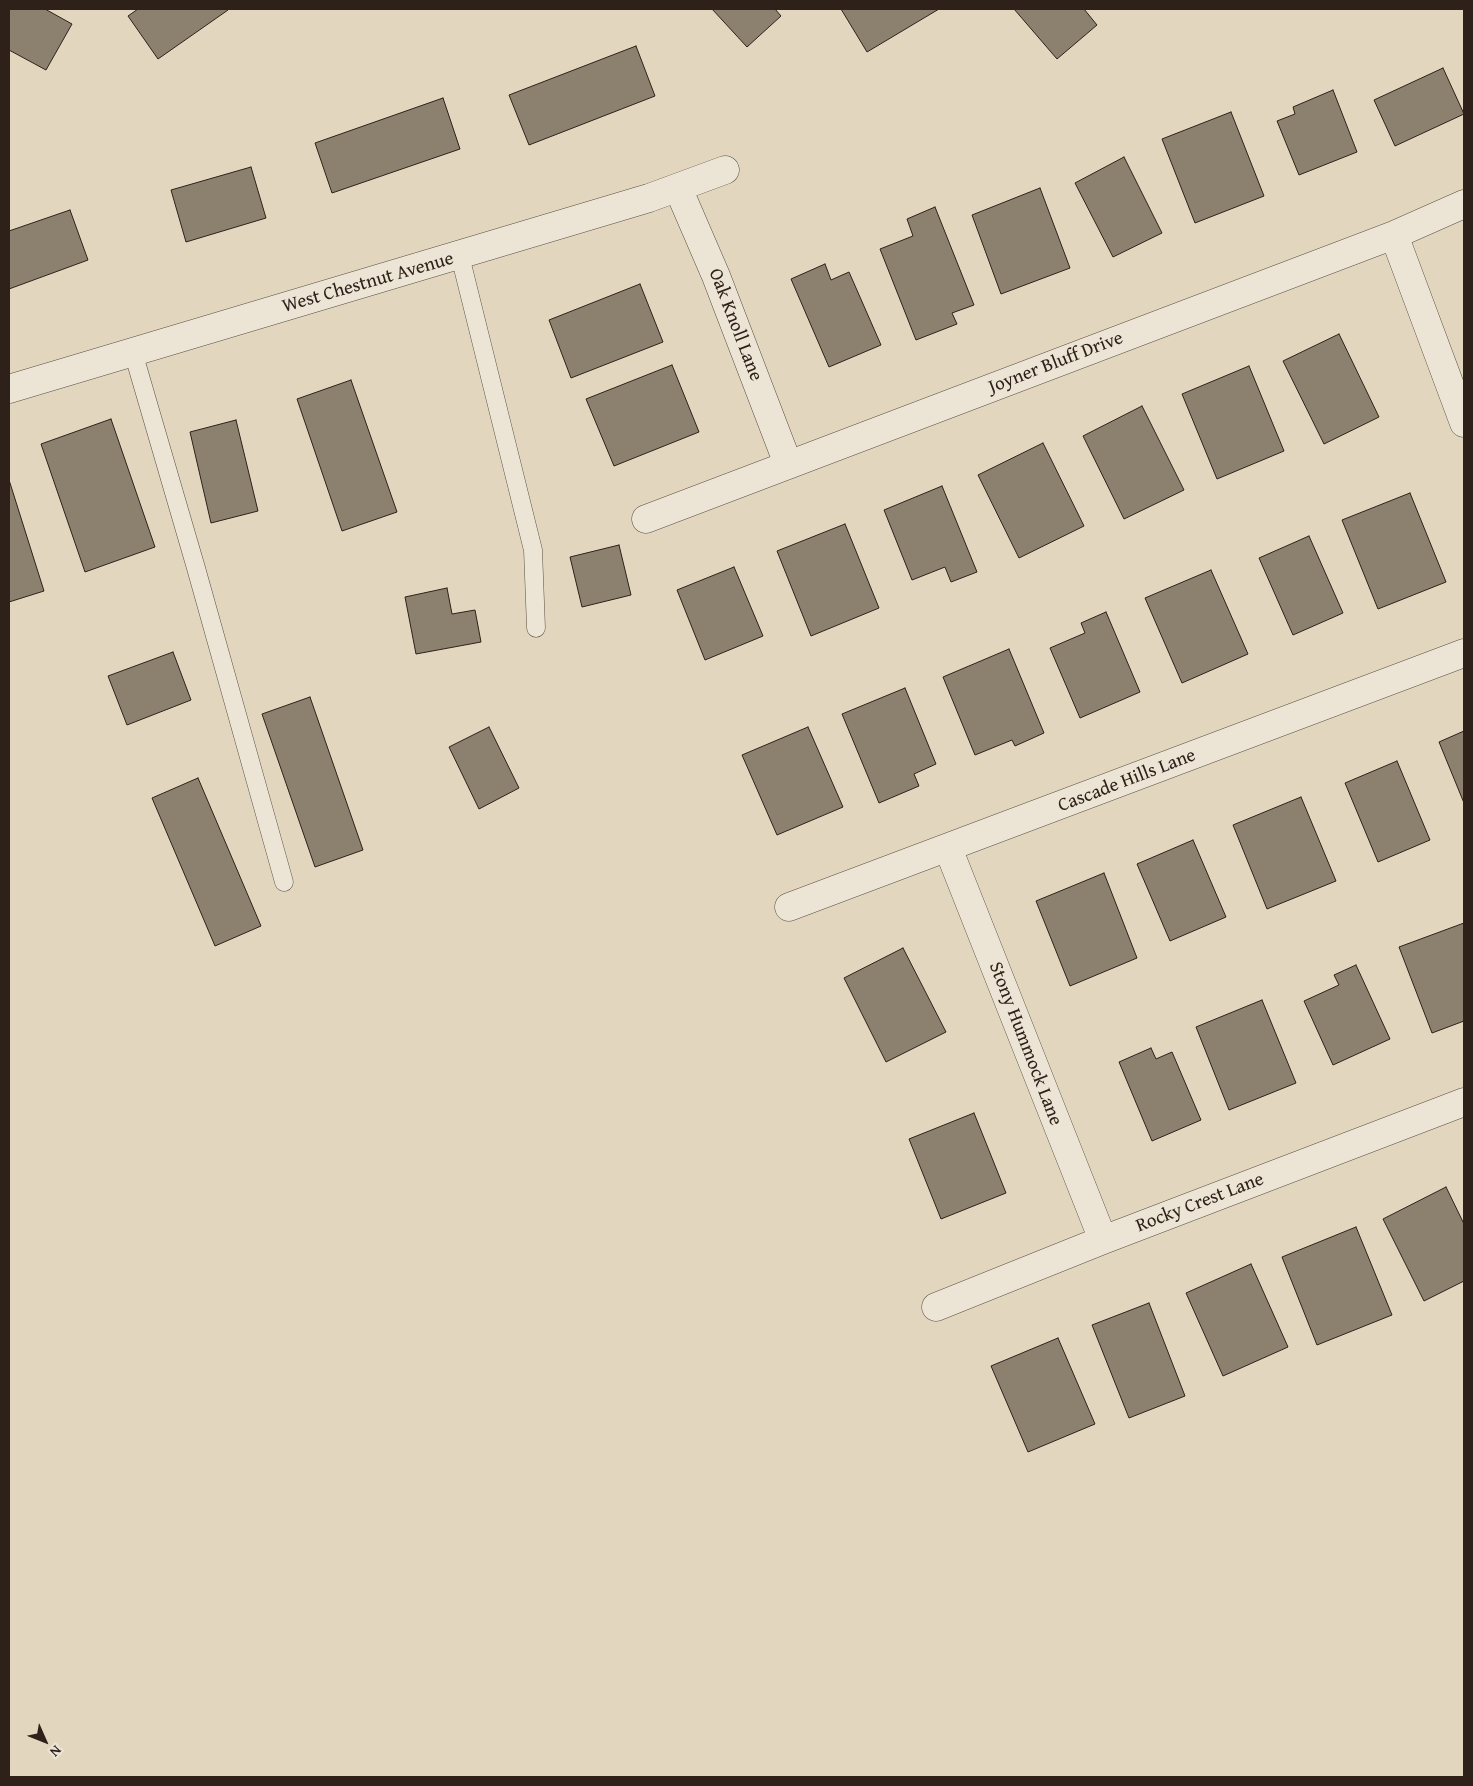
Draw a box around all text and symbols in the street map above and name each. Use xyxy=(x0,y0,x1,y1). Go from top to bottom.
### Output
street label: West Chestnut Avenue xyxy=(280,248,456,318)
street label: Oak Knoll Lane xyxy=(703,266,767,384)
street label: Joyner Bluff Drive xyxy=(986,327,1126,399)
street label: Cascade Hills Lane xyxy=(1055,744,1199,818)
street label: Stony Hummock Lane xyxy=(983,959,1067,1129)
street label: Rocky Crest Lane xyxy=(1133,1168,1267,1238)
north arrow xyxy=(20,1716,70,1766)
text: N xyxy=(45,1741,66,1762)

